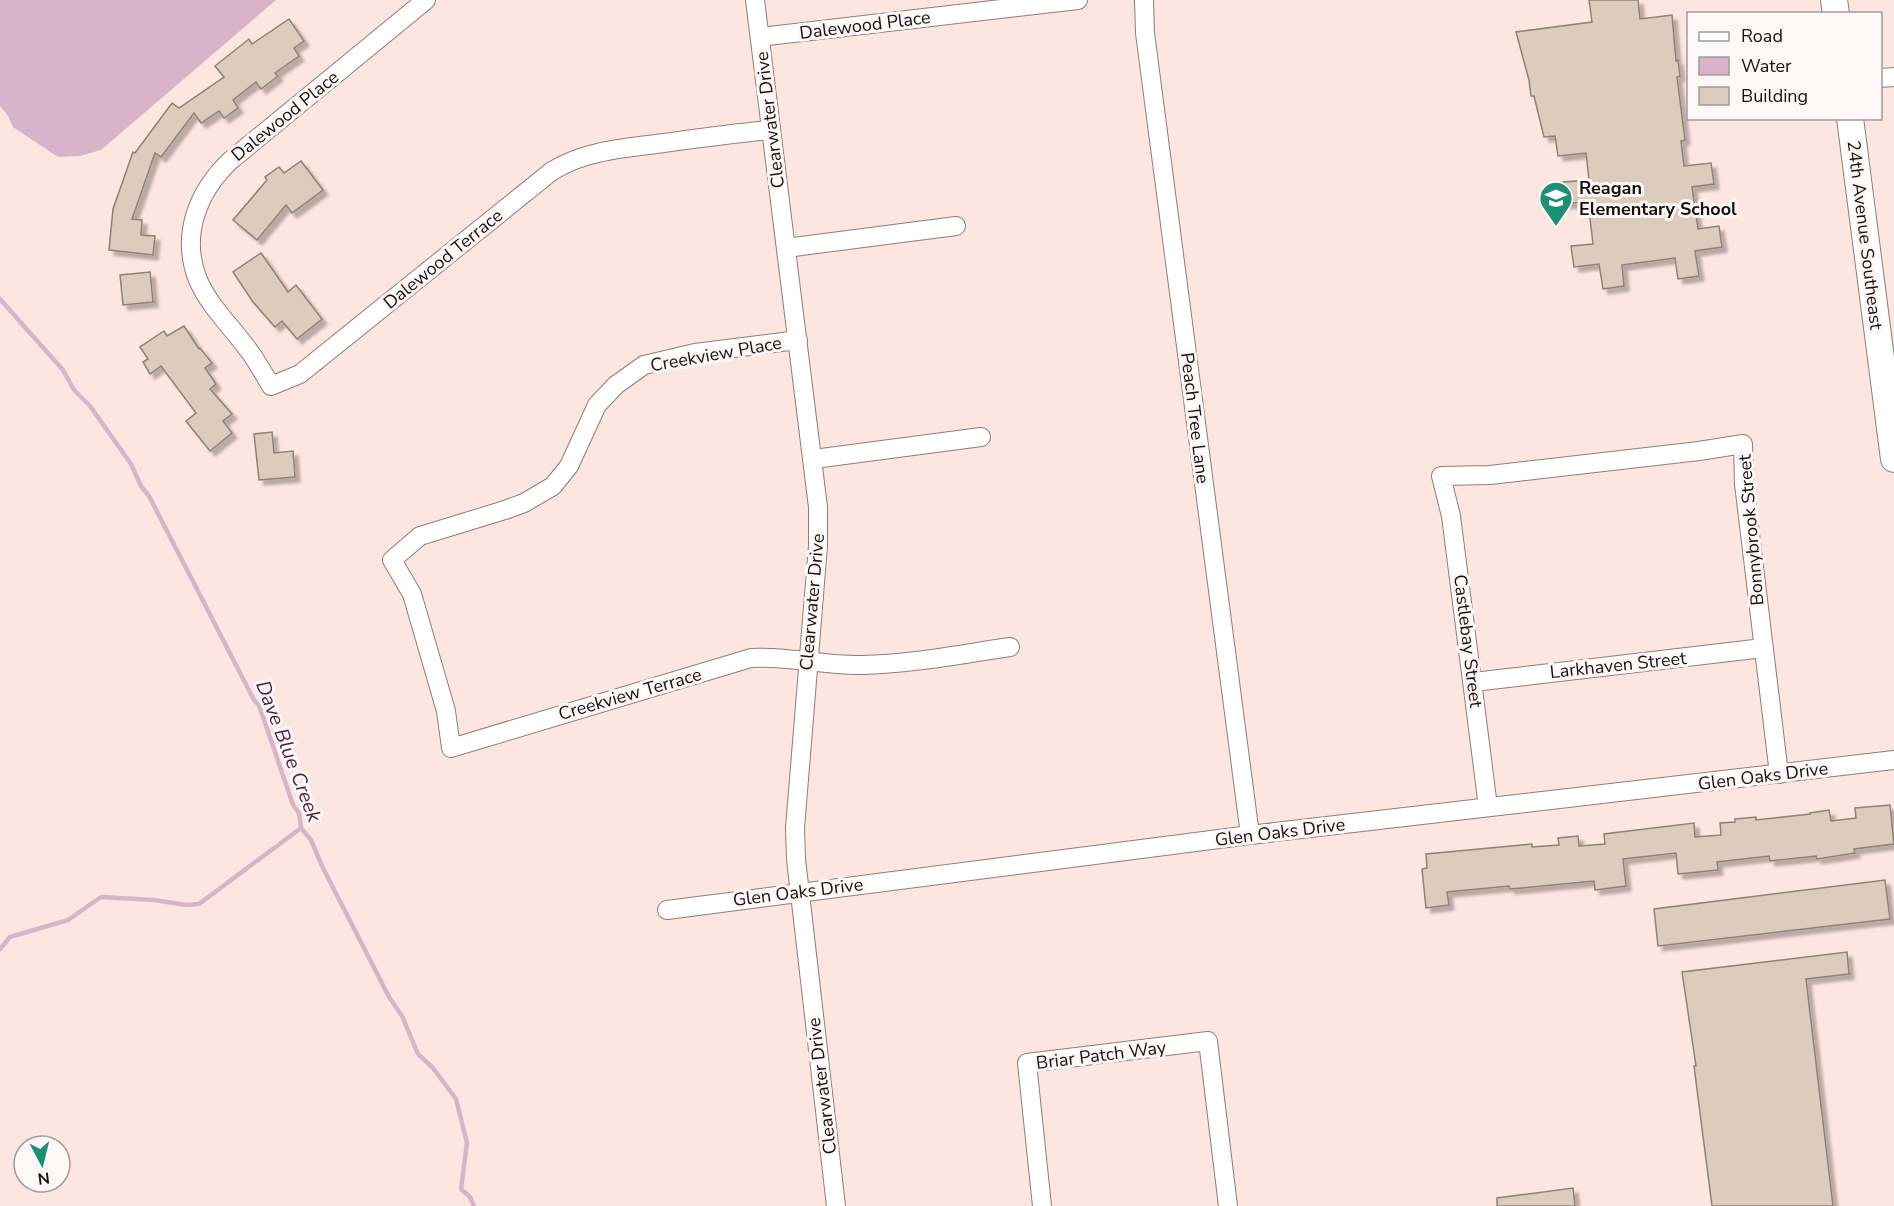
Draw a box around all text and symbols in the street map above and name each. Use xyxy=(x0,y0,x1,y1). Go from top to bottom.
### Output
street label: Dalewood Place xyxy=(798,5,932,45)
legend xyxy=(1687,12,1882,120)
text: Road xyxy=(1741,24,1783,48)
street label: Clearwater Drive xyxy=(750,50,790,190)
text: Water xyxy=(1741,54,1792,78)
street label: Dalewood Place xyxy=(226,65,344,167)
text: Building xyxy=(1741,84,1808,108)
street label: 24th Avenue Southeast xyxy=(1841,139,1889,332)
place label: Reagan Elementary School xyxy=(1579,176,1737,221)
school or university icon: Reagan Elementary School xyxy=(1538,180,1574,227)
street label: Dalewood Terrace xyxy=(378,203,508,315)
street label: Creekview Place xyxy=(648,331,784,377)
street label: Peach Tree Lane xyxy=(1175,351,1215,485)
street label: Bonnybrook Street xyxy=(1732,453,1770,606)
street label: Clearwater Drive xyxy=(794,532,830,672)
street label: Castlebay Street xyxy=(1448,573,1488,710)
street label: Larkhaven Street xyxy=(1549,646,1688,684)
street label: Creekview Terrace xyxy=(556,662,704,726)
water label: Dave Blue Creek xyxy=(249,677,328,827)
street label: Glen Oaks Drive xyxy=(1697,756,1829,796)
street label: Glen Oaks Drive xyxy=(1214,812,1346,852)
street label: Glen Oaks Drive xyxy=(732,872,864,912)
street label: Clearwater Drive xyxy=(802,1016,842,1156)
street label: Briar Patch Way xyxy=(1035,1035,1168,1075)
north arrow xyxy=(12,1134,72,1194)
text: N xyxy=(36,1166,51,1190)

